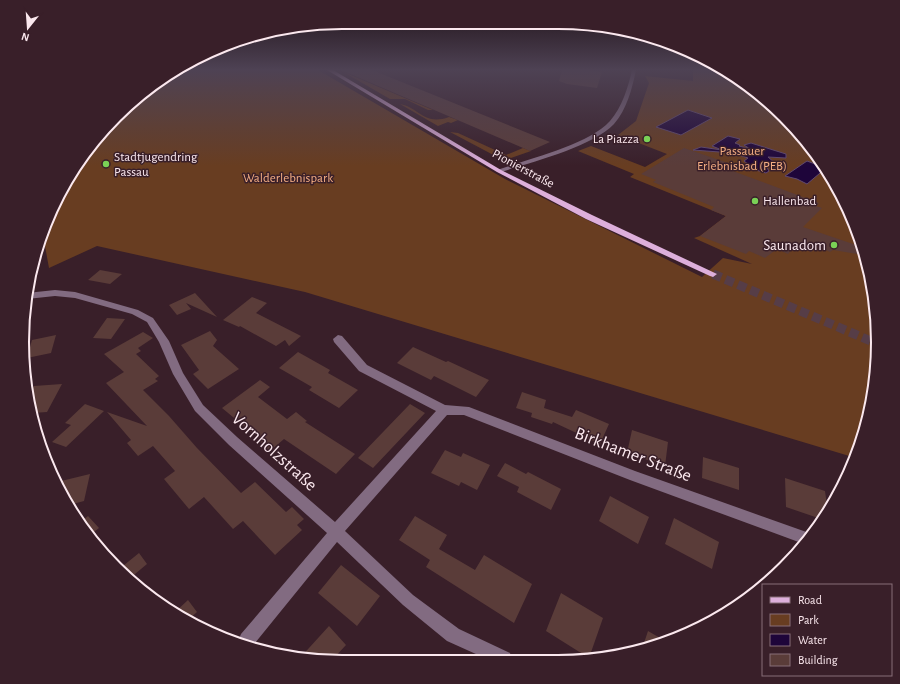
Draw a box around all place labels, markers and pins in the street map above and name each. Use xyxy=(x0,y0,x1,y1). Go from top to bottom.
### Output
place label: La Piazza xyxy=(593,133,639,146)
marker: La Piazza xyxy=(642,134,652,144)
place label: Stadtjugendring Passau xyxy=(114,151,198,179)
marker: Stadtjugendring Passau xyxy=(101,159,111,169)
place label: Hallenbad xyxy=(763,195,816,208)
marker: Hallenbad xyxy=(750,196,760,206)
place label: Saunadom xyxy=(763,238,826,253)
marker: Saunadom xyxy=(829,240,839,250)

